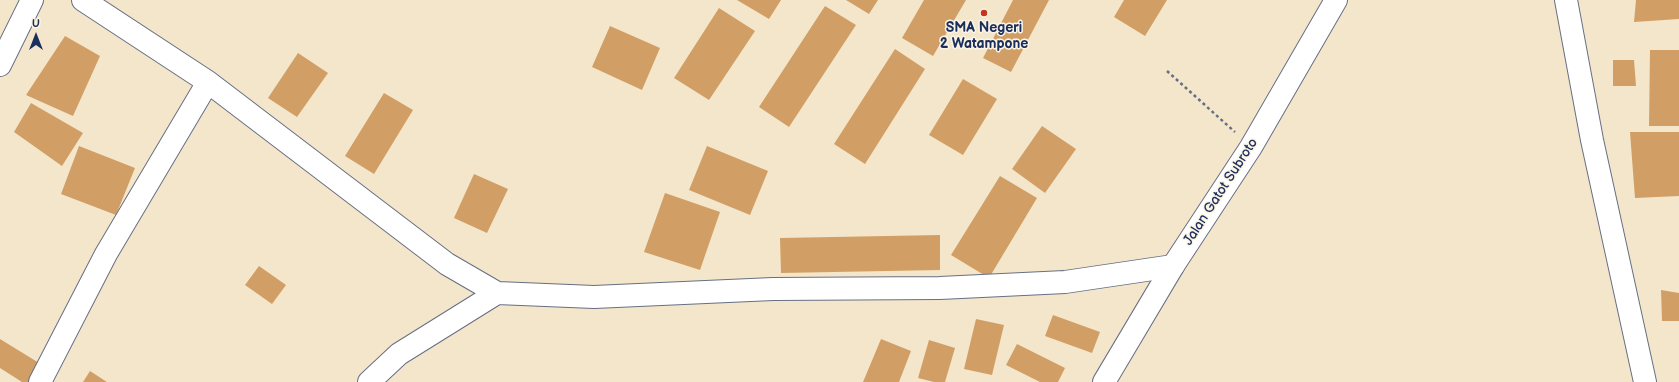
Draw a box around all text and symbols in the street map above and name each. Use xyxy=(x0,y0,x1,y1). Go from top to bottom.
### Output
marker: SMA Negeri 2 Watampone xyxy=(979,8,989,18)
north arrow xyxy=(16,16,56,56)
text: U xyxy=(32,17,40,30)
place label: SMA Negeri 2 Watampone xyxy=(940,20,1028,52)
street label: Jalan Gatot Subroto xyxy=(1180,135,1262,249)

